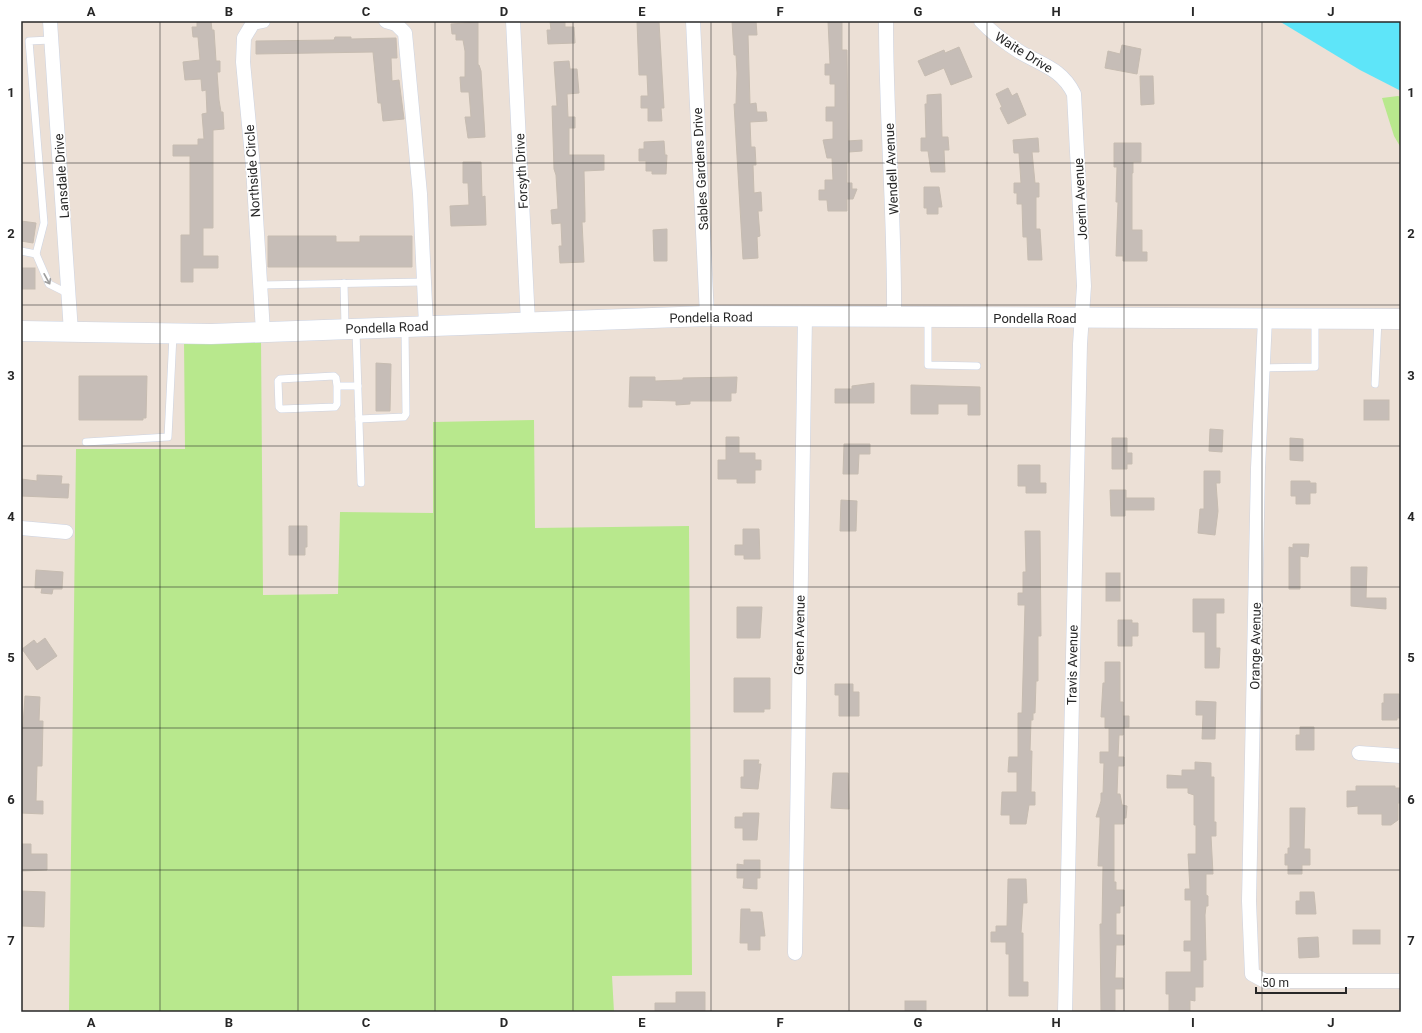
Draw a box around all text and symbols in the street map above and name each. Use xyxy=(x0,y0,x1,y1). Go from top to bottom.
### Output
text: A xyxy=(87,4,96,19)
text: B xyxy=(225,4,233,19)
text: C xyxy=(362,4,371,19)
text: D xyxy=(500,4,508,19)
text: E xyxy=(638,4,646,19)
text: F xyxy=(776,4,784,19)
text: G xyxy=(914,4,923,19)
text: H xyxy=(1051,4,1061,19)
text: I xyxy=(1191,4,1195,19)
text: J xyxy=(1327,4,1335,19)
street label: Waite Drive xyxy=(992,29,1055,76)
text: 1 xyxy=(7,85,15,100)
text: 1 xyxy=(1407,85,1415,100)
street label: Sables Gardens Drive xyxy=(690,107,711,231)
street label: Wendell Avenue xyxy=(882,123,901,215)
street label: Northside Circle xyxy=(242,124,263,218)
street label: Lansdale Drive xyxy=(51,133,72,219)
street label: Forsyth Drive xyxy=(512,133,531,209)
street label: Joerin Avenue xyxy=(1071,158,1090,240)
text: 2 xyxy=(7,226,15,241)
text: 2 xyxy=(1407,226,1415,241)
one-way arrow xyxy=(44,273,51,285)
street label: Pondella Road xyxy=(669,309,753,326)
street label: Pondella Road xyxy=(993,311,1077,326)
street label: Pondella Road xyxy=(345,319,429,336)
text: 3 xyxy=(7,368,15,383)
text: 3 xyxy=(1407,368,1415,383)
text: 4 xyxy=(7,509,15,524)
text: 4 xyxy=(1407,509,1415,524)
street label: Green Avenue xyxy=(791,595,808,675)
street label: Orange Avenue xyxy=(1247,602,1264,690)
street label: Travis Avenue xyxy=(1064,625,1081,705)
text: 5 xyxy=(7,650,15,665)
text: 5 xyxy=(1407,650,1415,665)
text: 6 xyxy=(7,792,15,807)
text: 6 xyxy=(1407,792,1415,807)
text: 7 xyxy=(7,933,15,948)
text: 7 xyxy=(1407,933,1415,948)
scale bar xyxy=(1256,969,1346,995)
text: 50 m xyxy=(1262,976,1289,990)
text: A xyxy=(87,1015,96,1030)
text: B xyxy=(225,1015,233,1030)
text: C xyxy=(362,1015,371,1030)
text: D xyxy=(500,1015,508,1030)
text: E xyxy=(638,1015,646,1030)
text: F xyxy=(776,1015,784,1030)
text: G xyxy=(914,1015,923,1030)
text: H xyxy=(1051,1015,1061,1030)
text: I xyxy=(1191,1015,1195,1030)
text: J xyxy=(1327,1015,1335,1030)

